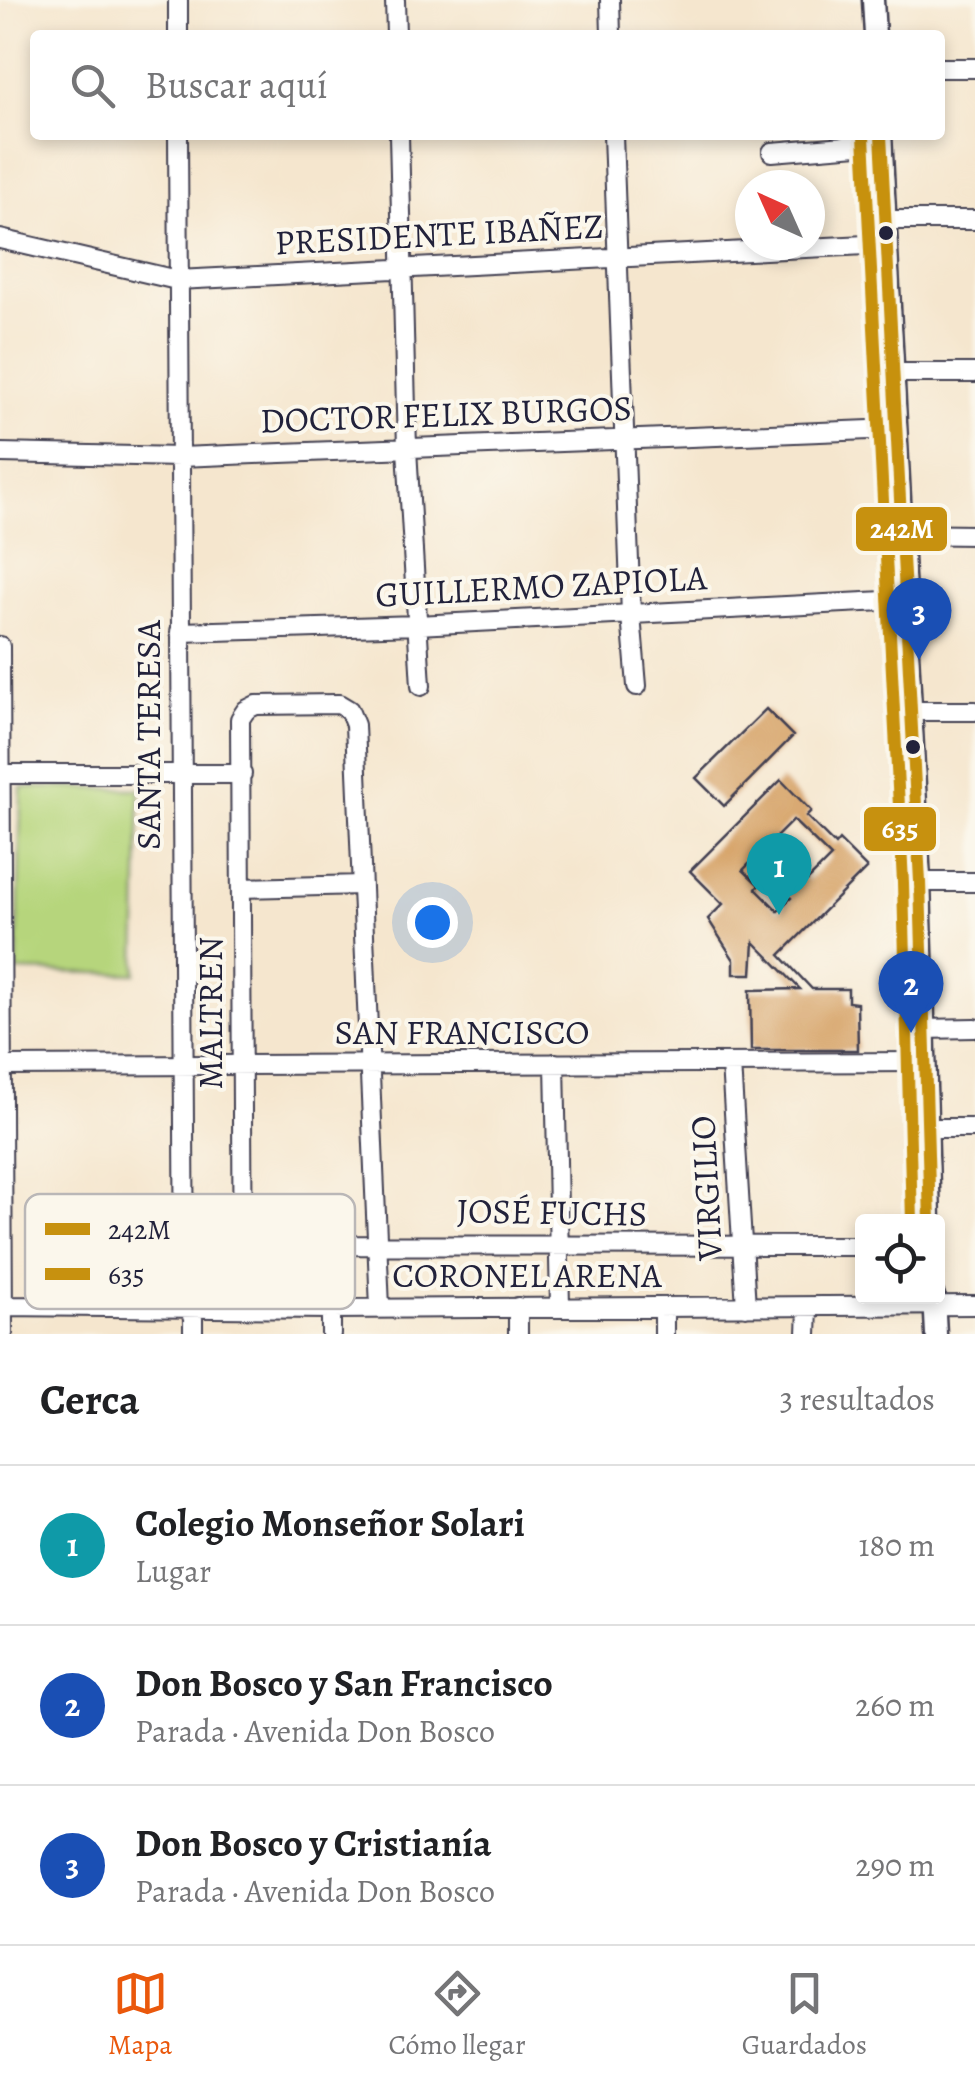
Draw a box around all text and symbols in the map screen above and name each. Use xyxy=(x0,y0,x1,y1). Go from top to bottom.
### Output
search box xyxy=(30,30,945,140)
icon: search xyxy=(65,58,120,113)
text: Buscar aquí xyxy=(145,59,328,111)
north arrow xyxy=(735,170,825,260)
street label: PRESIDENTE IBAÑEZ xyxy=(274,201,604,267)
unlabelled marker xyxy=(876,223,896,243)
street label: DOCTOR FELIX BURGOS xyxy=(259,384,633,444)
line badge: 242M xyxy=(854,505,949,553)
text: 242M xyxy=(870,510,934,548)
street label: GUILLERMO ZAPIOLA xyxy=(374,553,709,619)
pin: 3 xyxy=(886,578,952,660)
street label: SANTA TERESA xyxy=(124,619,172,850)
unlabelled marker xyxy=(903,737,923,757)
line badge: 635 xyxy=(862,805,938,853)
text: 635 xyxy=(881,810,919,848)
pin: 1 xyxy=(746,832,812,915)
your location xyxy=(407,897,458,948)
street label: MALTREN xyxy=(186,937,234,1089)
pin: 2 xyxy=(878,950,944,1033)
street label: SAN FRANCISCO xyxy=(335,1008,589,1056)
street label: VIRGILIO xyxy=(678,1114,734,1263)
street label: JOSÉ FUCHS xyxy=(456,1186,648,1238)
legend xyxy=(25,1194,355,1309)
text: 242M xyxy=(108,1211,171,1249)
map controls xyxy=(855,1214,945,1304)
button: locate xyxy=(855,1214,945,1304)
street label: CORONEL ARENA xyxy=(392,1251,662,1299)
text: 635 xyxy=(108,1256,145,1294)
text: Cerca xyxy=(40,1371,139,1428)
text: 3 resultados xyxy=(780,1377,935,1421)
text: Colegio Monseñor Solari xyxy=(135,1497,525,1549)
text: 1 xyxy=(67,1523,78,1567)
text: 180 m xyxy=(859,1523,935,1567)
text: Lugar xyxy=(135,1549,211,1593)
text: Don Bosco y San Francisco xyxy=(135,1657,553,1709)
text: 2 xyxy=(65,1683,80,1727)
text: 260 m xyxy=(855,1683,935,1727)
text: Parada · Avenida Don Bosco xyxy=(135,1709,495,1753)
text: Don Bosco y Cristianía xyxy=(135,1817,492,1869)
text: 3 xyxy=(66,1843,79,1887)
text: 290 m xyxy=(855,1843,935,1887)
text: Parada · Avenida Don Bosco xyxy=(135,1869,495,1913)
tab: Mapa xyxy=(108,1966,172,2064)
tab: Cómo llegar xyxy=(389,1966,526,2064)
tab: Guardados xyxy=(742,1966,867,2064)

